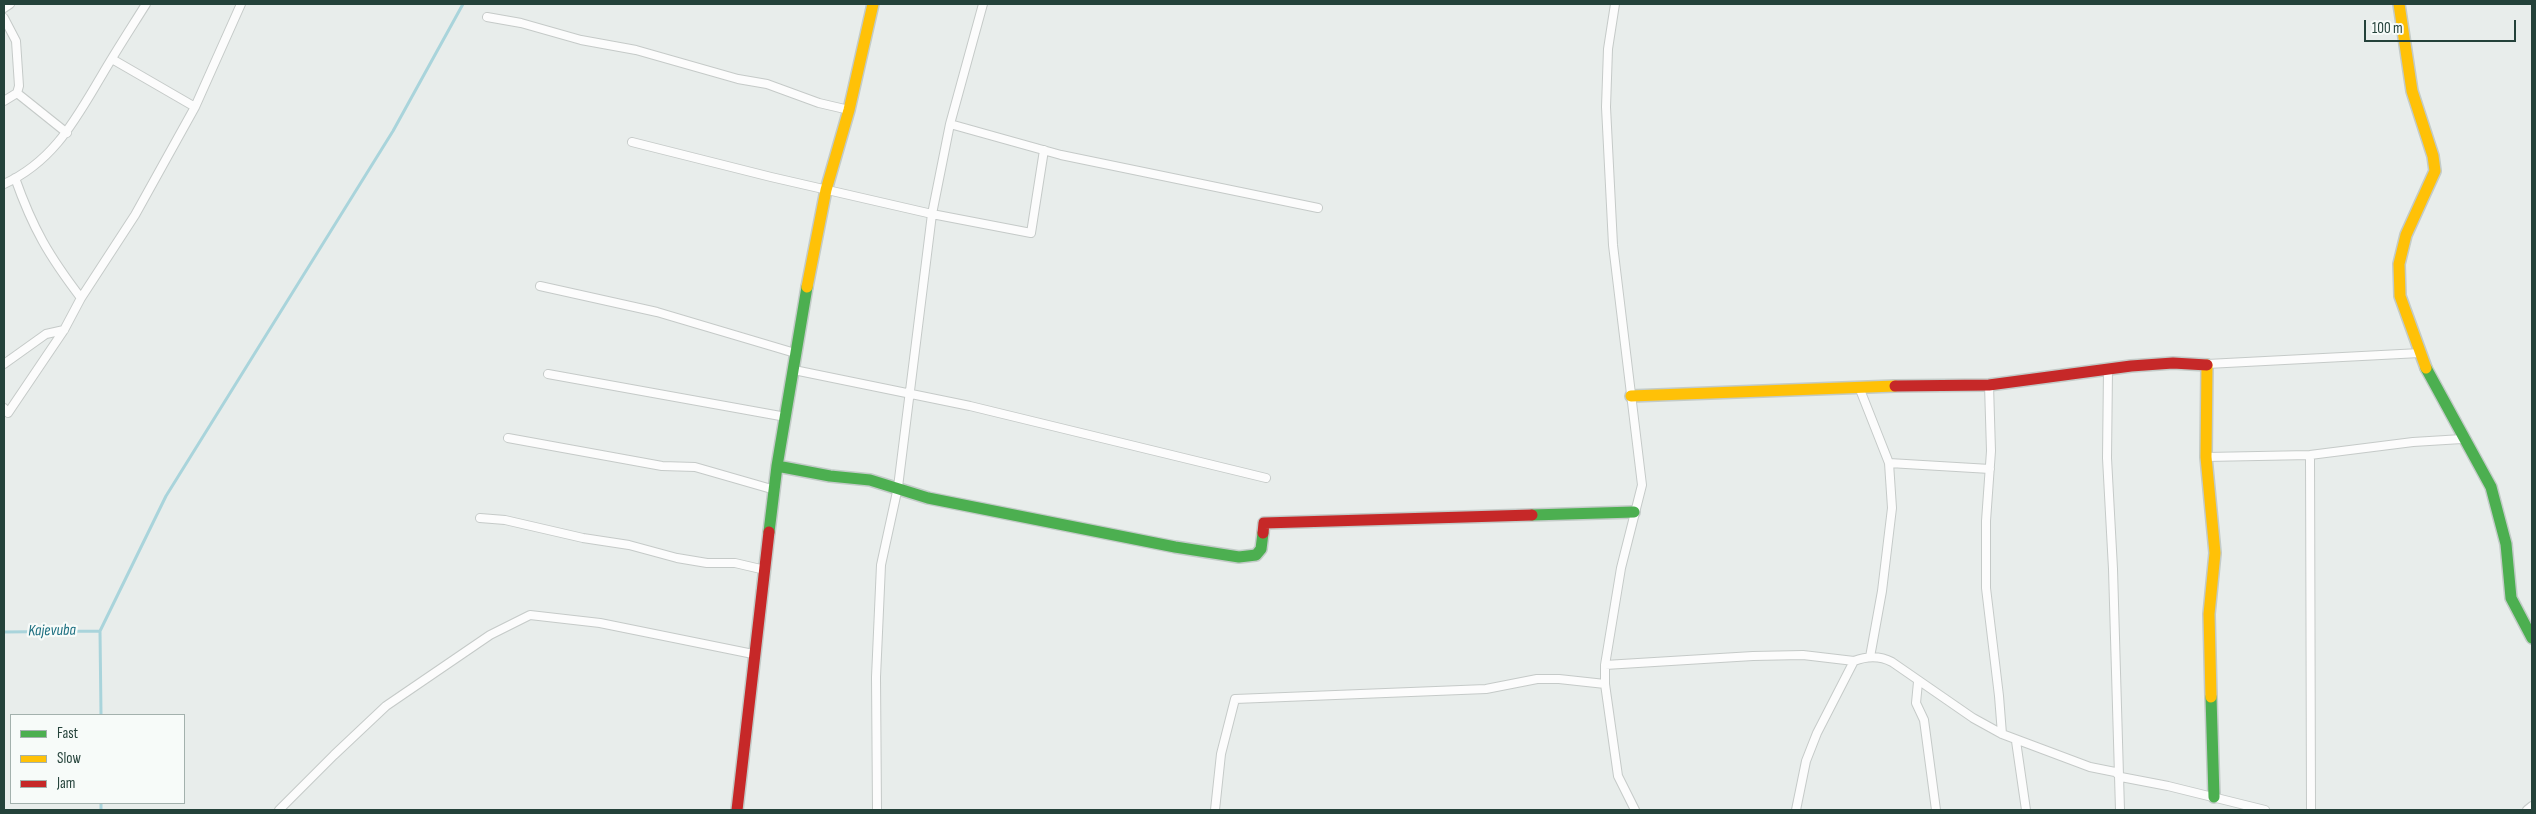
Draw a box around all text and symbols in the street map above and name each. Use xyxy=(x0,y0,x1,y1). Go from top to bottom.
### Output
scale bar xyxy=(2366,10,2518,42)
text: 100 m xyxy=(2372,19,2403,38)
water label: Kajevuba xyxy=(28,621,76,641)
legend xyxy=(10,714,185,804)
text: Fast xyxy=(57,724,78,743)
text: Slow xyxy=(57,749,81,768)
text: Jam xyxy=(57,774,75,793)

